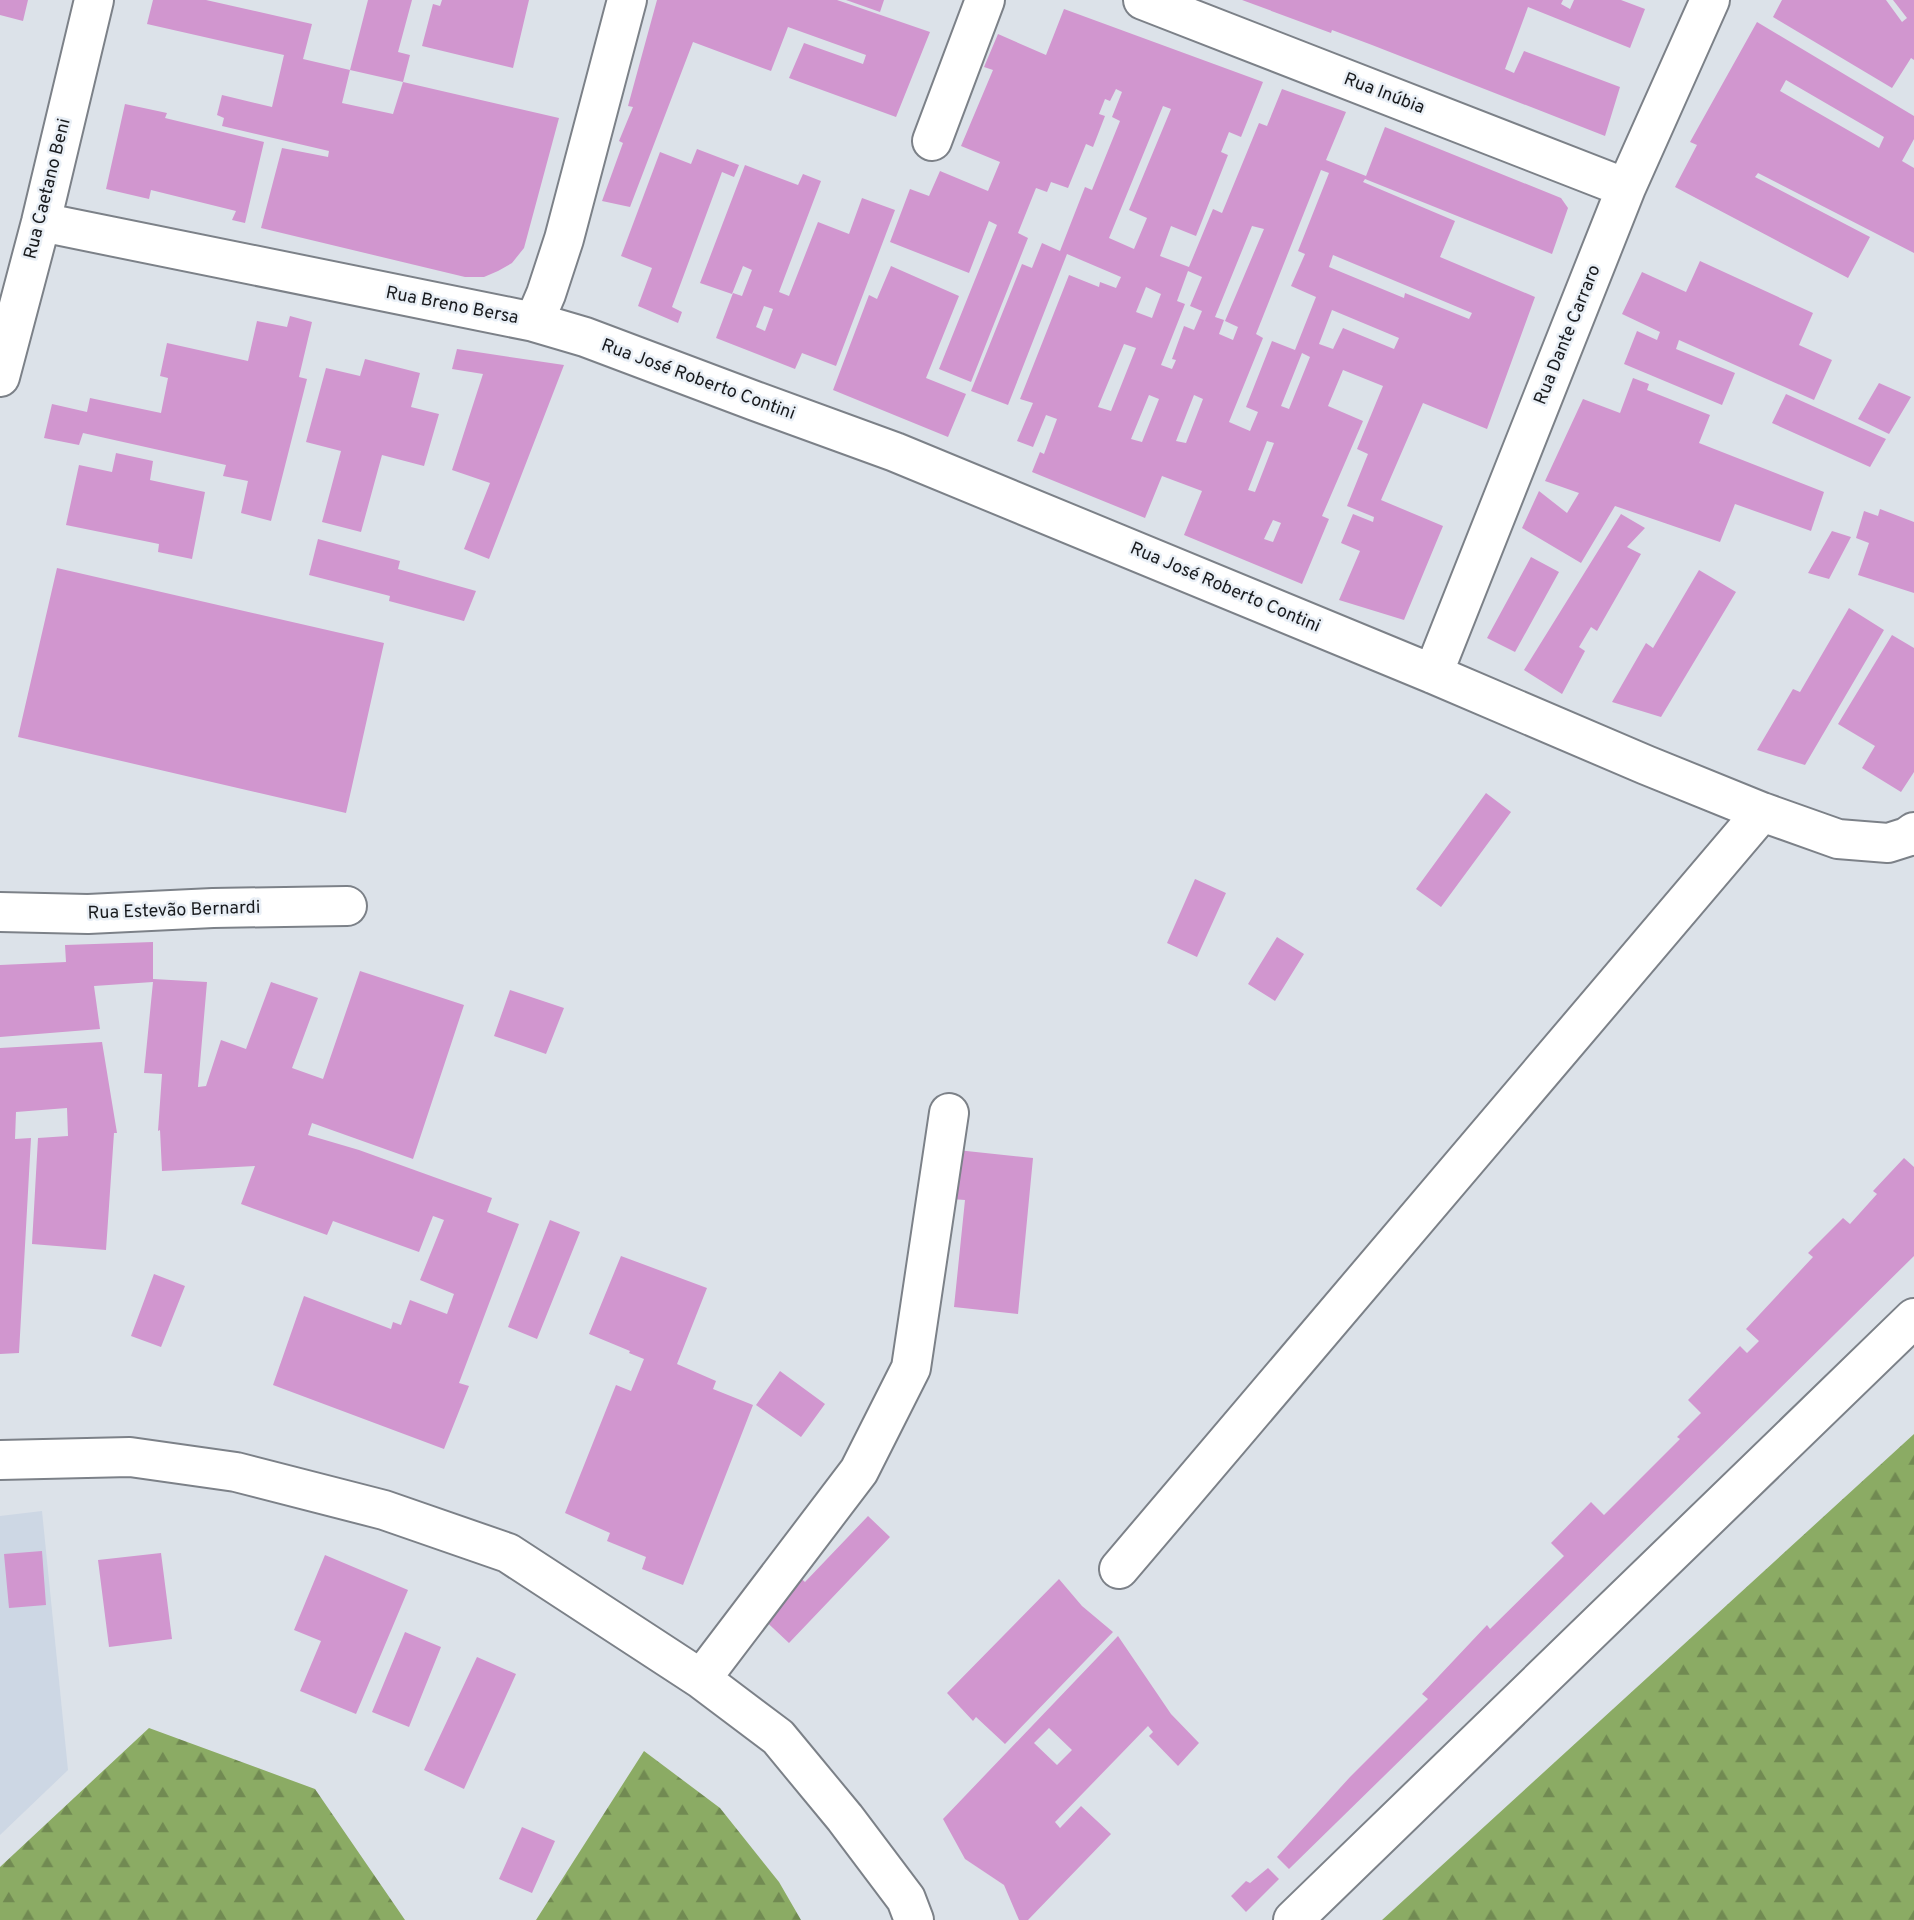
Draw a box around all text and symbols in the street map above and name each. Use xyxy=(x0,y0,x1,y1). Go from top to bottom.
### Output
street label: Rua Inúbia xyxy=(1340,68,1428,120)
street label: Rua Caetano Beni xyxy=(19,116,77,262)
street label: Rua Dante Carraro xyxy=(1529,262,1607,408)
street label: Rua Breno Bersa xyxy=(384,282,520,330)
street label: Rua José Roberto Contini xyxy=(598,334,798,426)
street label: Rua José Roberto Contini xyxy=(1126,537,1324,639)
street label: Rua Estevão Bernardi xyxy=(87,896,261,926)

